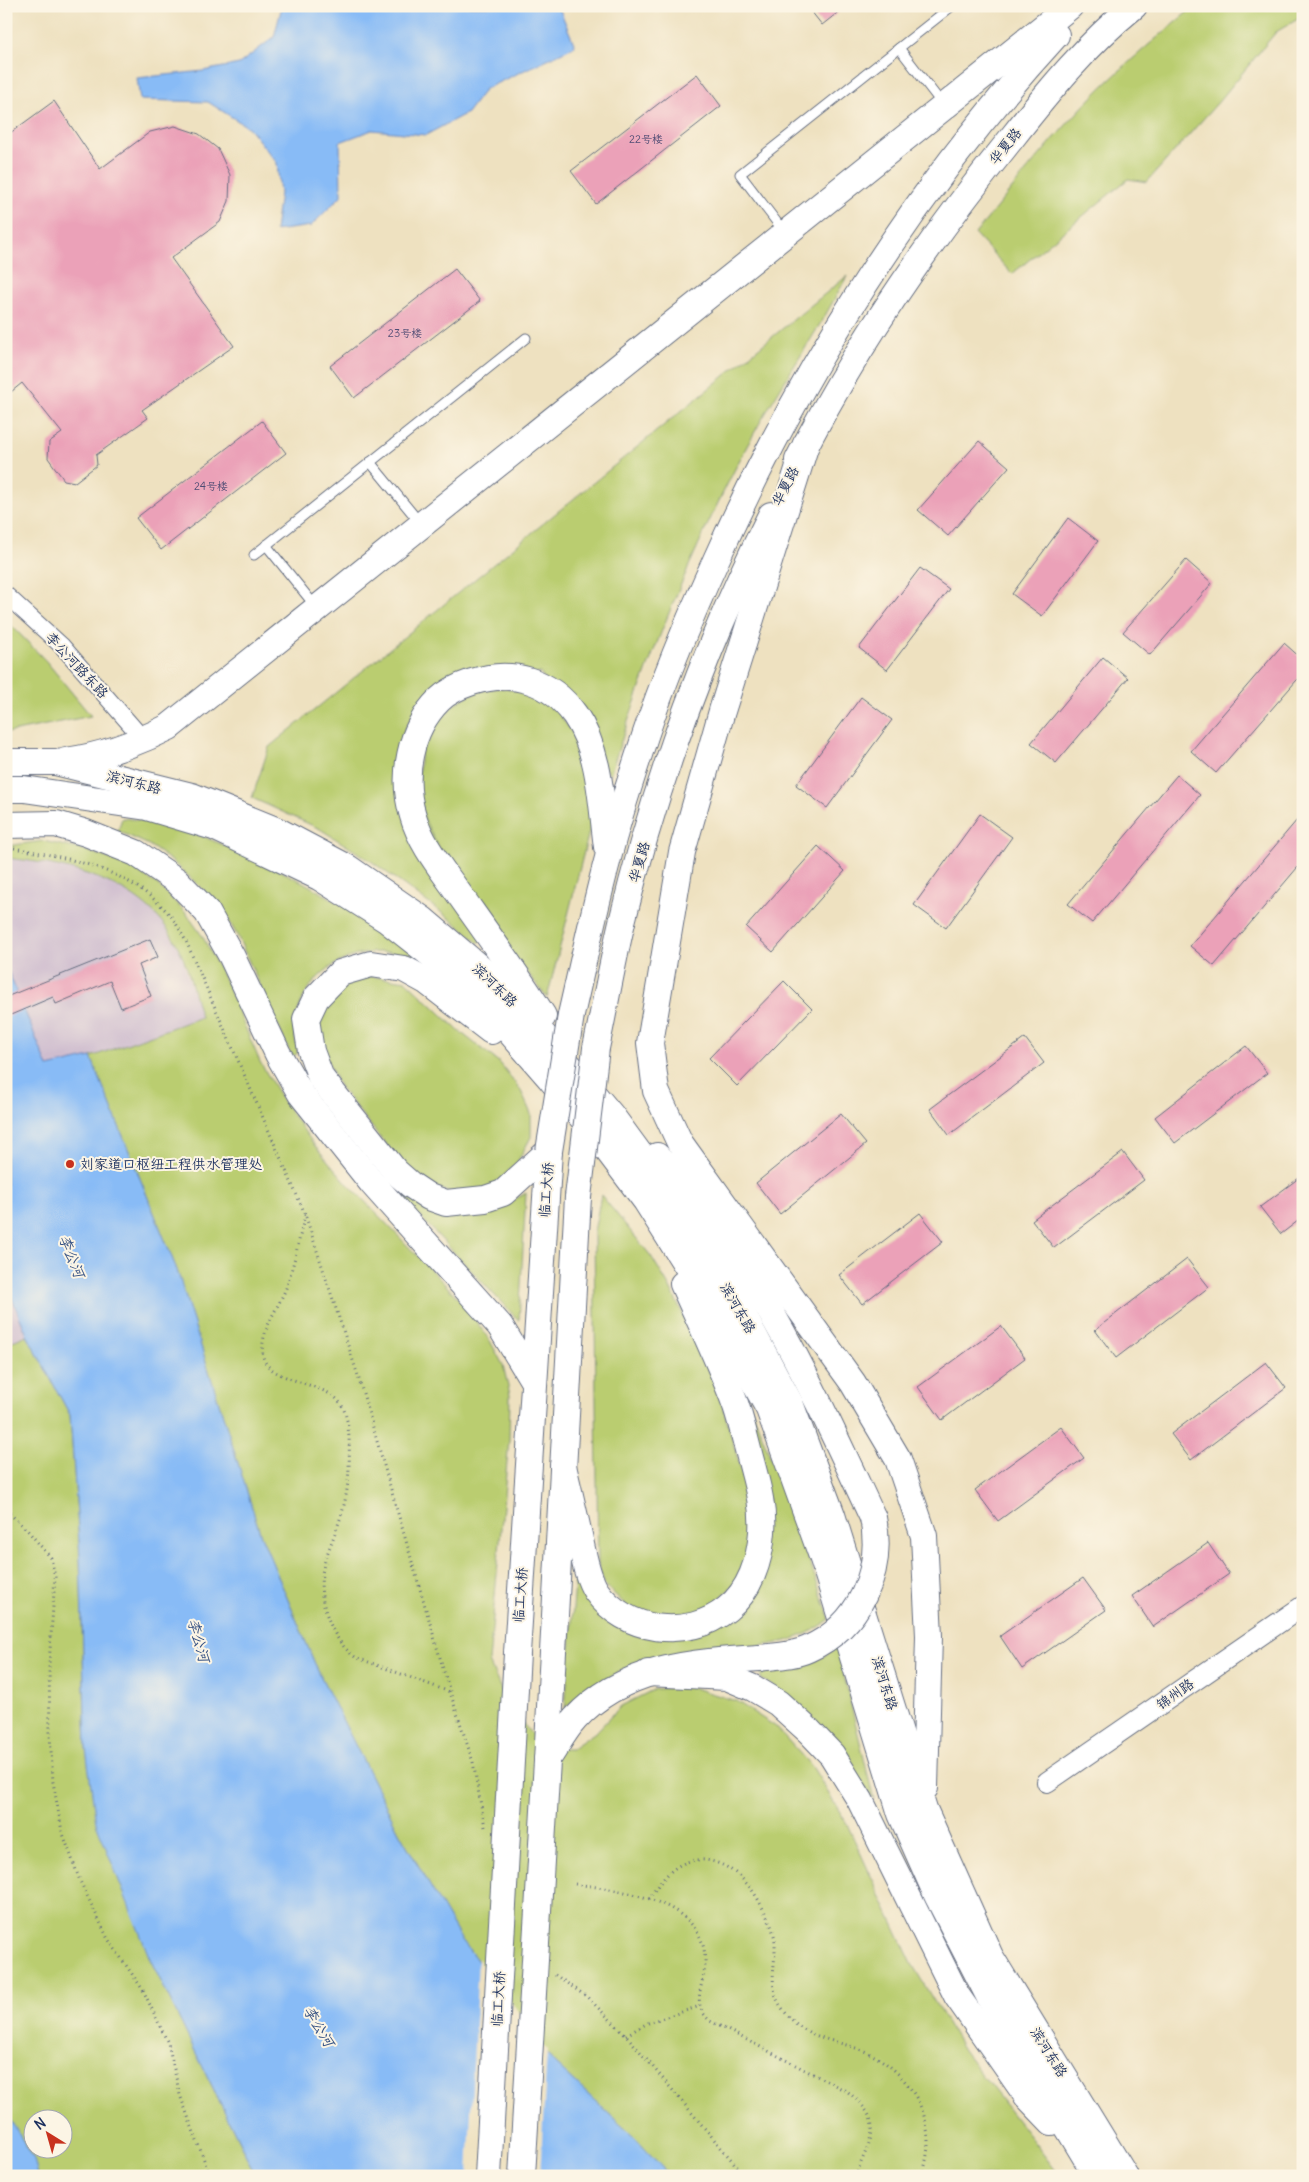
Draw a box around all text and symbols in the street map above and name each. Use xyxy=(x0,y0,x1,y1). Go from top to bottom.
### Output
street label: 华夏路 xyxy=(985,124,1025,168)
house number: 22号楼 xyxy=(629,132,663,146)
house number: 23号楼 xyxy=(388,326,422,340)
street label: 华夏路 xyxy=(767,463,803,509)
house number: 24号楼 xyxy=(194,479,228,493)
street label: 李公河路东路 xyxy=(42,628,112,702)
street label: 滨河东路 xyxy=(105,766,163,798)
street label: 华夏路 xyxy=(625,839,653,885)
street label: 滨河东路 xyxy=(469,959,521,1011)
place label: 刘家道口枢纽工程供水管理处 xyxy=(80,1155,262,1173)
marker: 刘家道口枢纽工程供水管理处 xyxy=(64,1158,76,1170)
street label: 临工大桥 xyxy=(535,1161,557,1219)
water label: 李公河 xyxy=(55,1232,90,1283)
street label: 滨河东路 xyxy=(716,1279,760,1337)
street label: 临工大桥 xyxy=(509,1566,531,1624)
water label: 李公河 xyxy=(184,1616,215,1667)
street label: 滨河东路 xyxy=(868,1654,902,1712)
street label: 锦州路 xyxy=(1153,1675,1197,1713)
street label: 临工大桥 xyxy=(488,1971,508,2027)
water label: 李公河 xyxy=(299,2002,340,2053)
street label: 滨河东路 xyxy=(1027,2023,1071,2081)
north arrow xyxy=(22,2110,72,2160)
text: N xyxy=(31,2114,49,2134)

